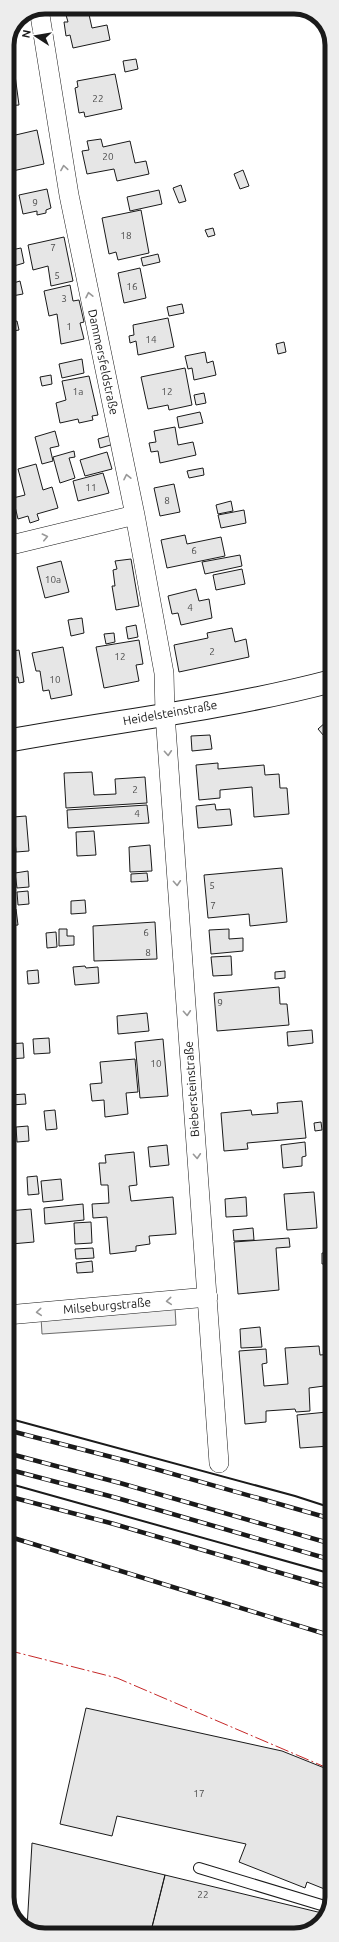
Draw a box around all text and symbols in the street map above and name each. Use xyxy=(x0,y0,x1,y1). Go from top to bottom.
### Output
north arrow xyxy=(16,16,56,56)
text: N xyxy=(19,29,33,39)
house number: 22 xyxy=(92,93,104,104)
house number: 20 xyxy=(102,151,114,162)
one-way arrow xyxy=(60,164,69,171)
house number: 9 xyxy=(32,197,38,208)
house number: 18 xyxy=(120,230,132,241)
house number: 7 xyxy=(50,242,56,253)
house number: 5 xyxy=(54,270,60,281)
house number: 16 xyxy=(126,281,138,292)
one-way arrow xyxy=(86,292,94,298)
house number: 3 xyxy=(61,293,67,304)
street label: Dammersfeldstraße xyxy=(86,308,121,416)
house number: 1 xyxy=(66,321,72,332)
house number: 14 xyxy=(145,334,157,345)
house number: 1a xyxy=(73,386,83,397)
house number: 12 xyxy=(161,386,173,397)
one-way arrow xyxy=(123,474,132,480)
house number: 11 xyxy=(85,482,97,493)
house number: 8 xyxy=(164,495,170,506)
one-way arrow xyxy=(42,533,48,541)
house number: 6 xyxy=(191,545,197,556)
house number: 10a xyxy=(45,574,61,585)
house number: 4 xyxy=(187,602,193,613)
house number: 2 xyxy=(209,646,215,657)
house number: 12 xyxy=(114,651,126,662)
house number: 10 xyxy=(49,674,61,685)
street label: Heidelsteinstraße xyxy=(122,698,218,727)
one-way arrow xyxy=(163,750,172,756)
house number: 2 xyxy=(132,784,138,795)
house number: 4 xyxy=(134,808,140,819)
one-way arrow xyxy=(173,880,182,886)
house number: 5 xyxy=(209,880,215,891)
house number: 7 xyxy=(210,900,216,911)
house number: 6 xyxy=(143,927,149,938)
house number: 8 xyxy=(145,947,151,958)
house number: 9 xyxy=(217,997,223,1008)
one-way arrow xyxy=(182,1010,191,1016)
street label: Biebersteinstraße xyxy=(182,1041,201,1137)
house number: 10 xyxy=(150,1058,162,1069)
one-way arrow xyxy=(193,1153,202,1159)
street label: Milseburgstraße xyxy=(62,1295,151,1316)
one-way arrow xyxy=(166,1296,172,1305)
one-way arrow xyxy=(36,1308,42,1317)
house number: 17 xyxy=(193,1788,205,1799)
house number: 22 xyxy=(197,1889,209,1900)

